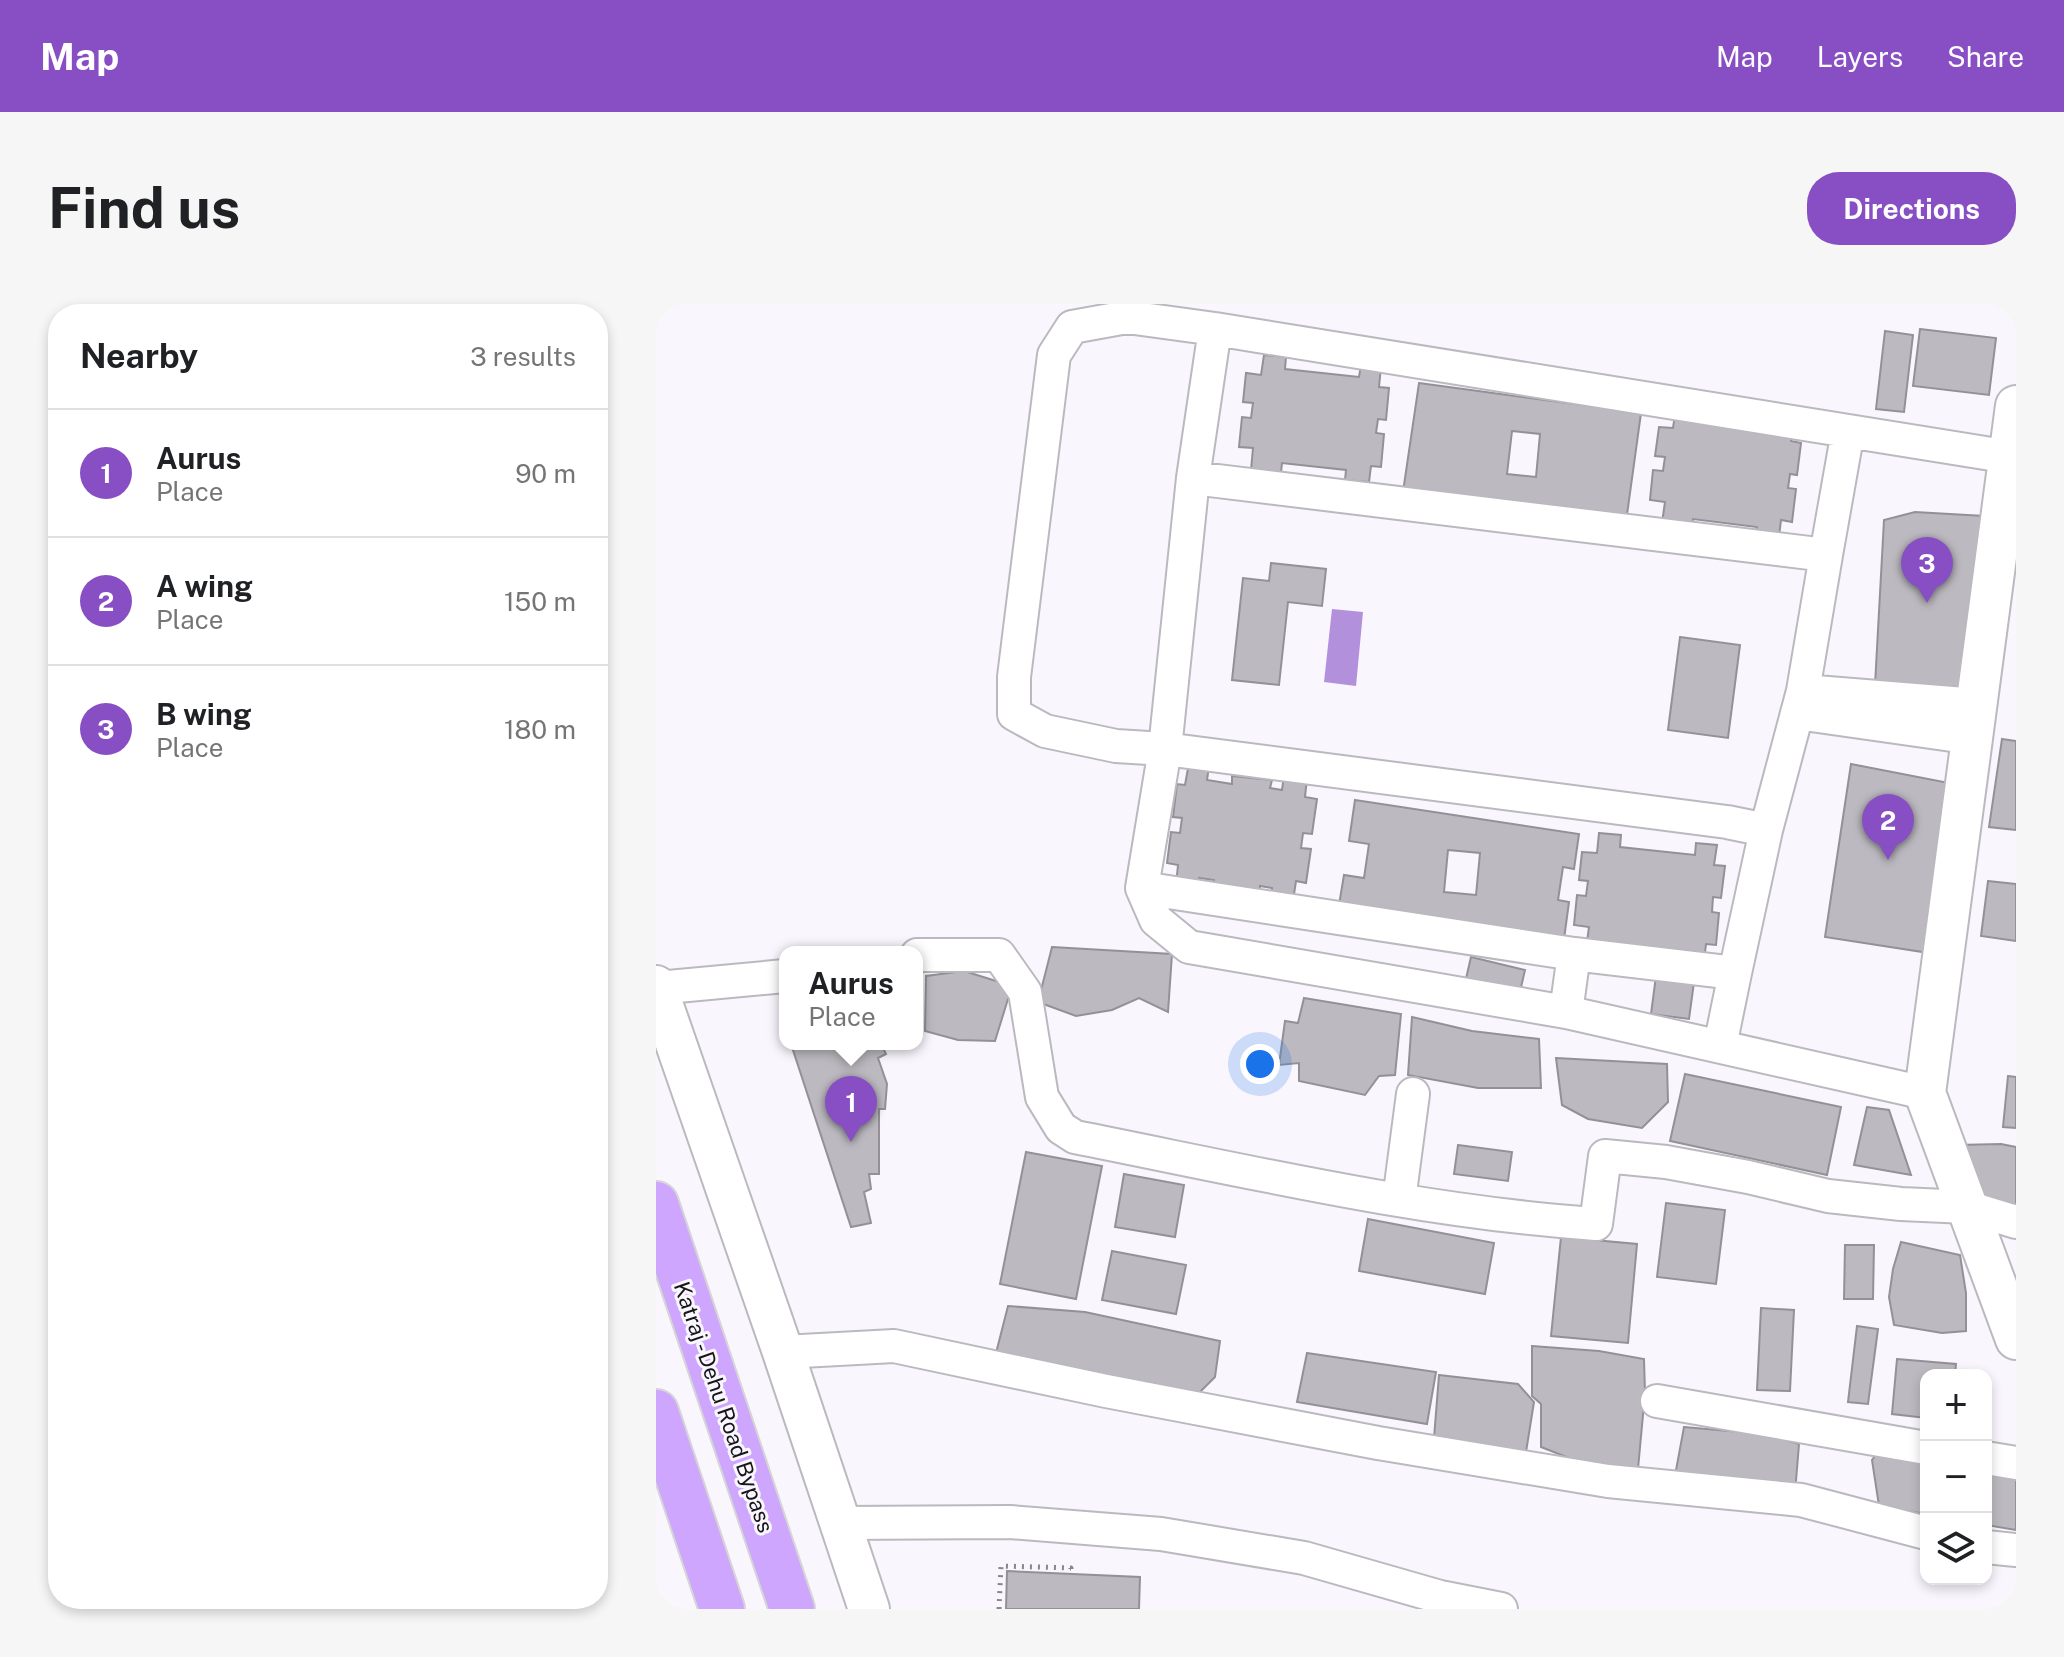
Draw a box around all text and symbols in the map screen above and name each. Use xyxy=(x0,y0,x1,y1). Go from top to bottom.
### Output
text: Map xyxy=(40,34,119,79)
text: Map xyxy=(1716,40,1773,73)
text: Layers xyxy=(1817,40,1903,73)
text: Share xyxy=(1947,40,2024,73)
button: Directions xyxy=(1807,172,2016,245)
text: Find us xyxy=(48,175,240,241)
text: Nearby xyxy=(80,336,198,376)
text: 3 results xyxy=(470,341,576,372)
text: Aurus xyxy=(156,440,241,476)
text: 1 xyxy=(100,458,112,489)
text: 90 m xyxy=(515,458,576,489)
text: Place xyxy=(156,476,223,507)
pin: 3 xyxy=(1901,537,1953,603)
text: A wing xyxy=(156,568,253,604)
text: 2 xyxy=(98,586,114,617)
text: 150 m xyxy=(504,586,576,617)
text: Place xyxy=(156,604,223,635)
text: B wing xyxy=(156,696,252,732)
text: 3 xyxy=(97,714,115,745)
text: 180 m xyxy=(504,714,576,745)
text: Place xyxy=(156,732,223,763)
pin: 2 xyxy=(1862,794,1914,860)
popup xyxy=(779,946,923,1050)
text: Aurus xyxy=(808,965,894,1001)
text: Place xyxy=(808,1001,876,1032)
your location xyxy=(1240,1044,1280,1084)
pin: 1 xyxy=(825,1076,877,1142)
street label: Katraj - Dehu Road Bypass xyxy=(669,1278,779,1536)
map controls xyxy=(1920,1369,1992,1585)
button: + xyxy=(1920,1369,1992,1441)
button: − xyxy=(1920,1441,1992,1513)
button: layers xyxy=(1920,1513,1992,1585)

